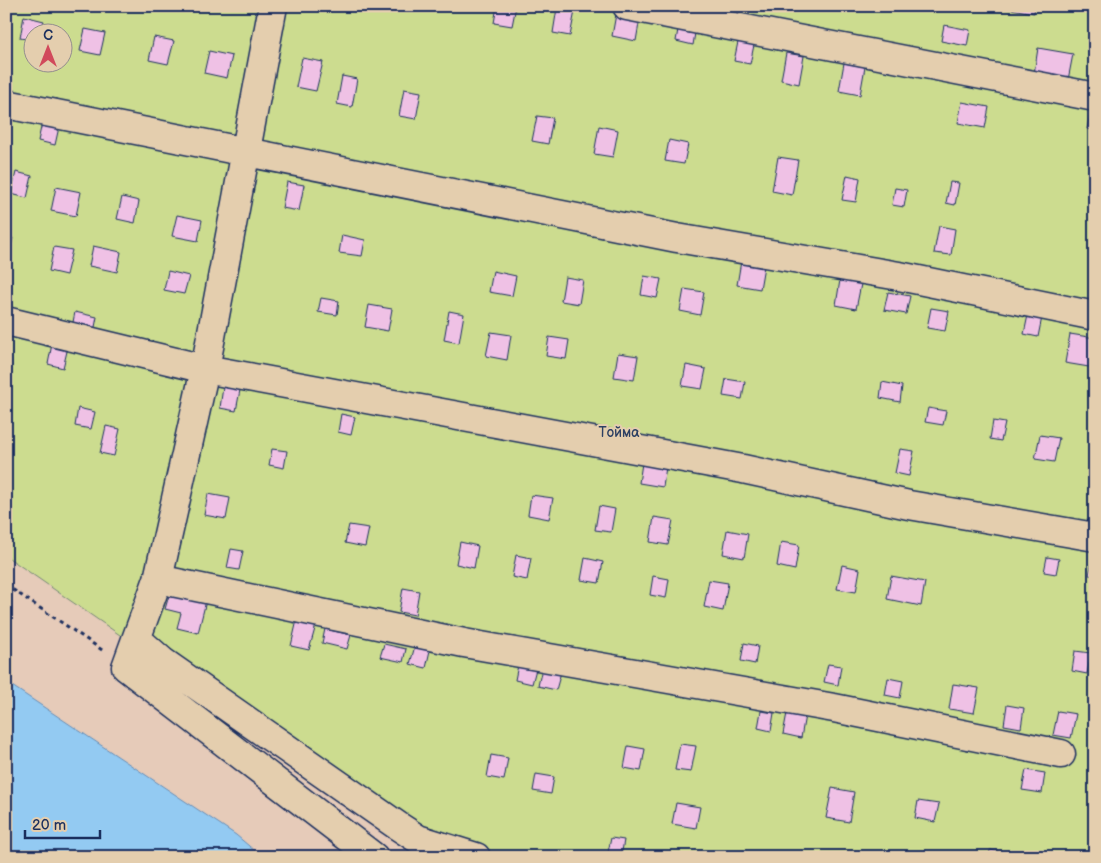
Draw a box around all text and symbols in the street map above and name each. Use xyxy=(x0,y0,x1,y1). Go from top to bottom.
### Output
north arrow xyxy=(22,22,72,72)
text: С xyxy=(43,27,53,44)
park label: Тойма xyxy=(599,424,640,441)
scale bar xyxy=(25,808,100,840)
text: 20 m xyxy=(32,816,66,835)

